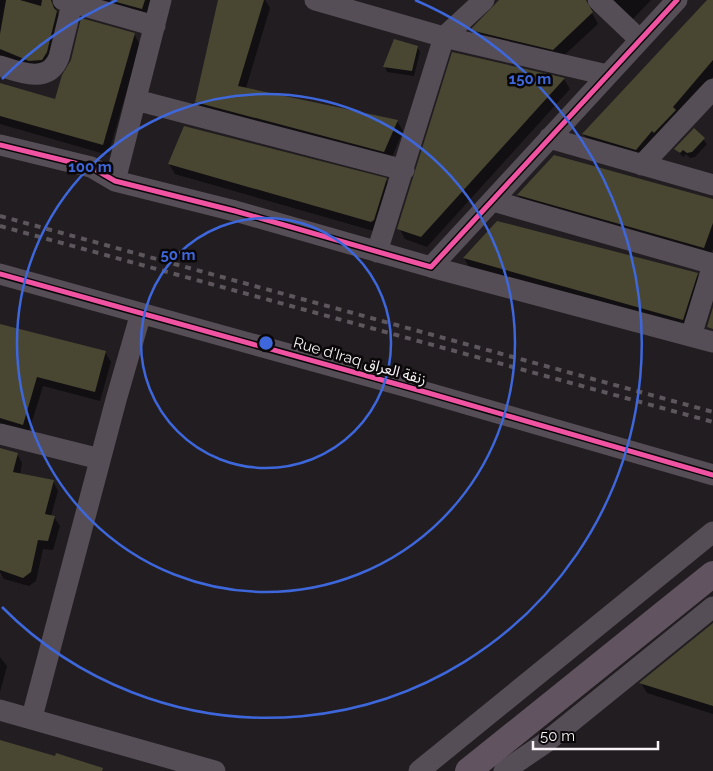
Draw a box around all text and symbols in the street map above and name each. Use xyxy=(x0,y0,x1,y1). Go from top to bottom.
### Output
text: 150 m xyxy=(509,70,551,88)
text: 100 m xyxy=(68,158,112,176)
text: 50 m xyxy=(160,246,196,264)
street label: Rue d'Iraq زنقة العراق xyxy=(291,333,429,389)
centre of rings xyxy=(257,334,275,352)
scale bar xyxy=(533,718,658,750)
text: 50 m xyxy=(540,727,575,745)

